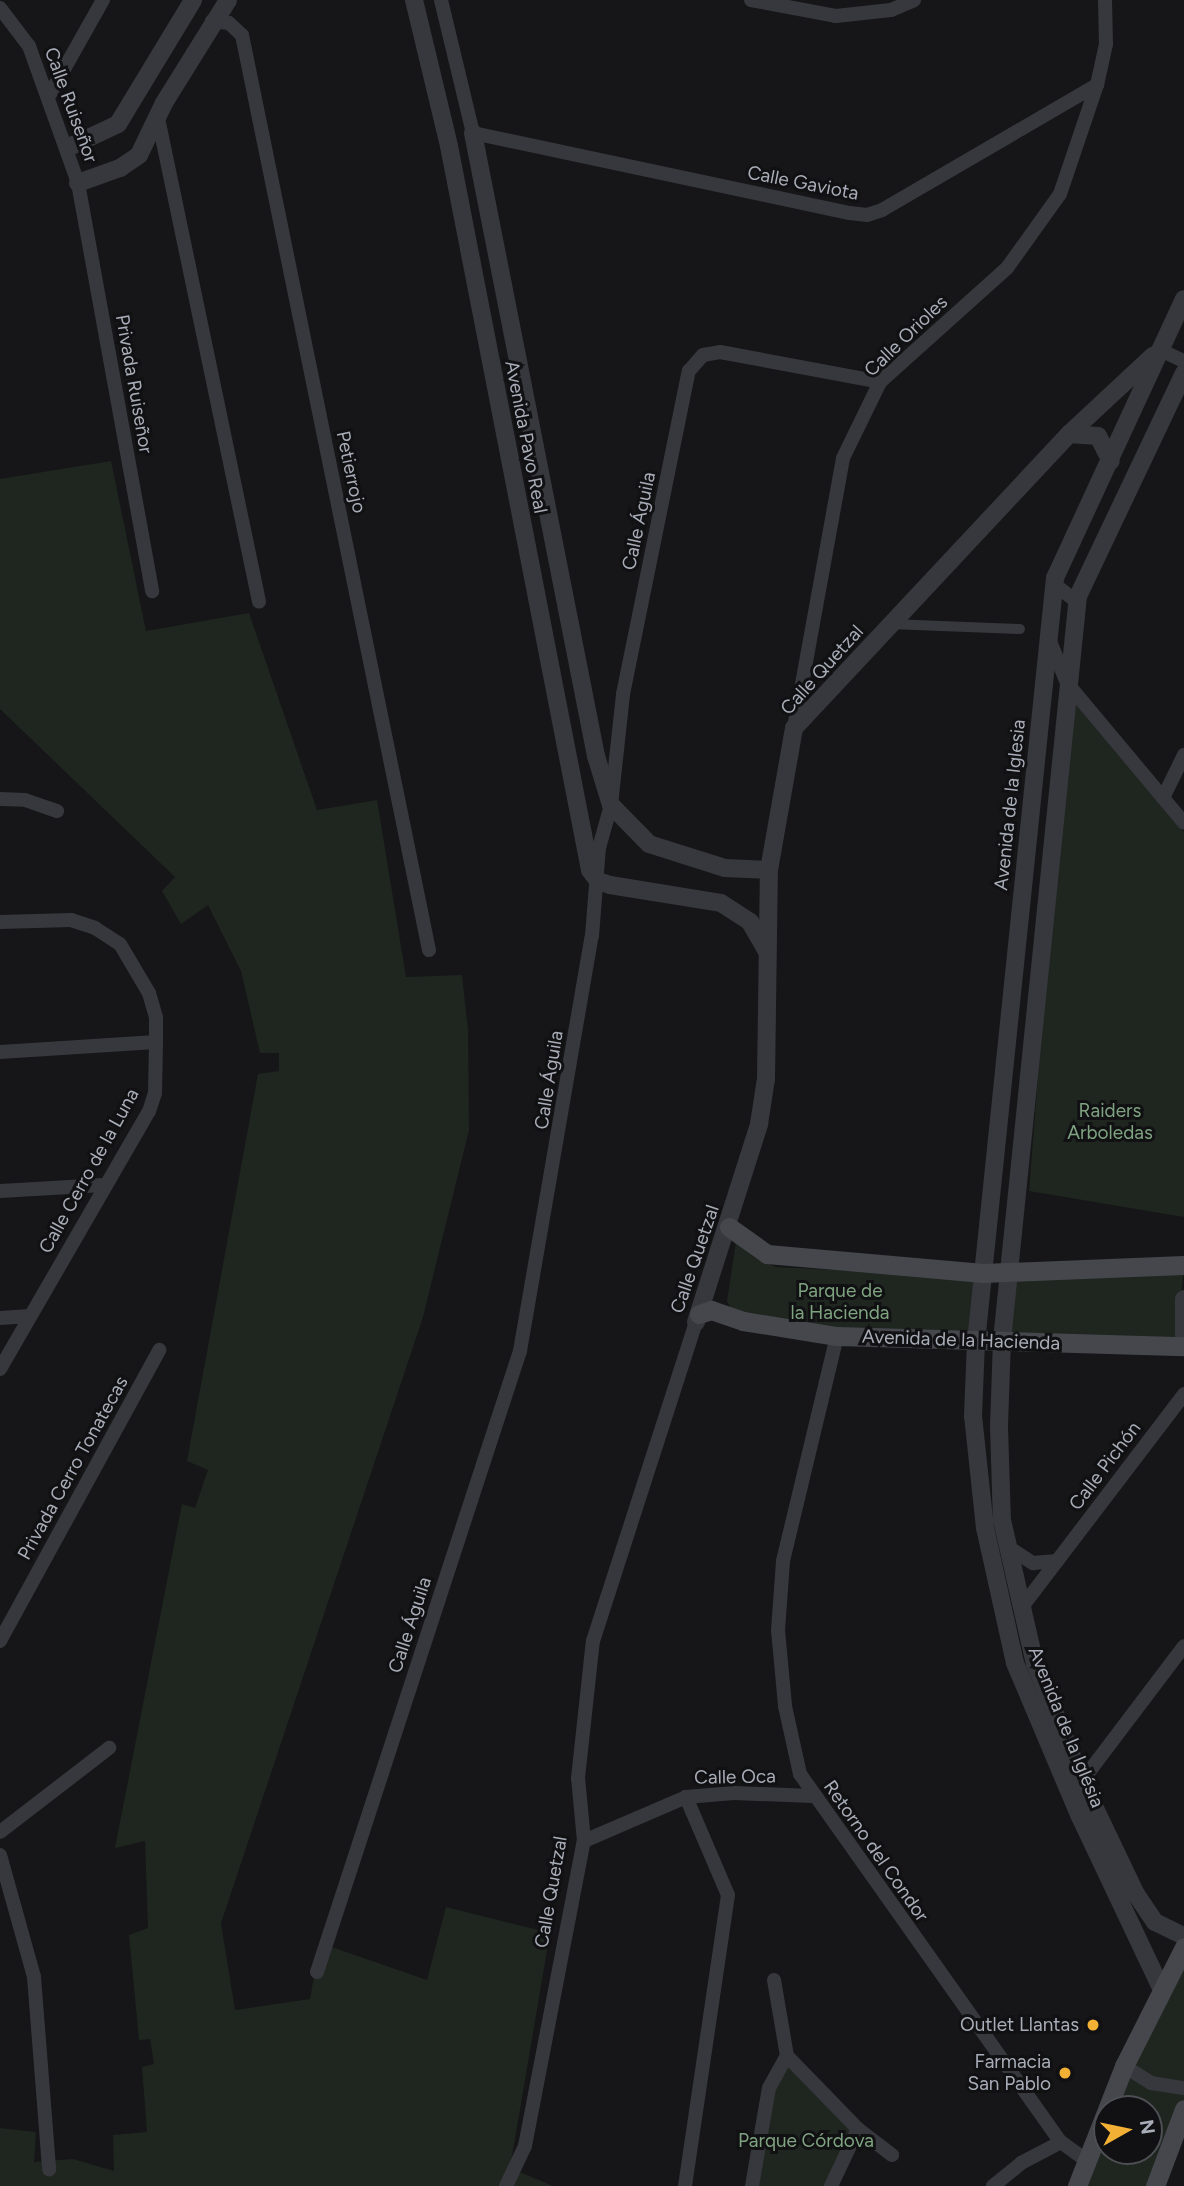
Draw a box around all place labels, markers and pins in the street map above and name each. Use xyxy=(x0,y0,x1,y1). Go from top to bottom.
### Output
place label: Outlet Llantas xyxy=(960,2014,1079,2036)
marker: Outlet Llantas xyxy=(1085,2017,1101,2033)
place label: Farmacia San Pablo xyxy=(968,2051,1051,2095)
marker: Farmacia San Pablo xyxy=(1057,2065,1073,2081)

